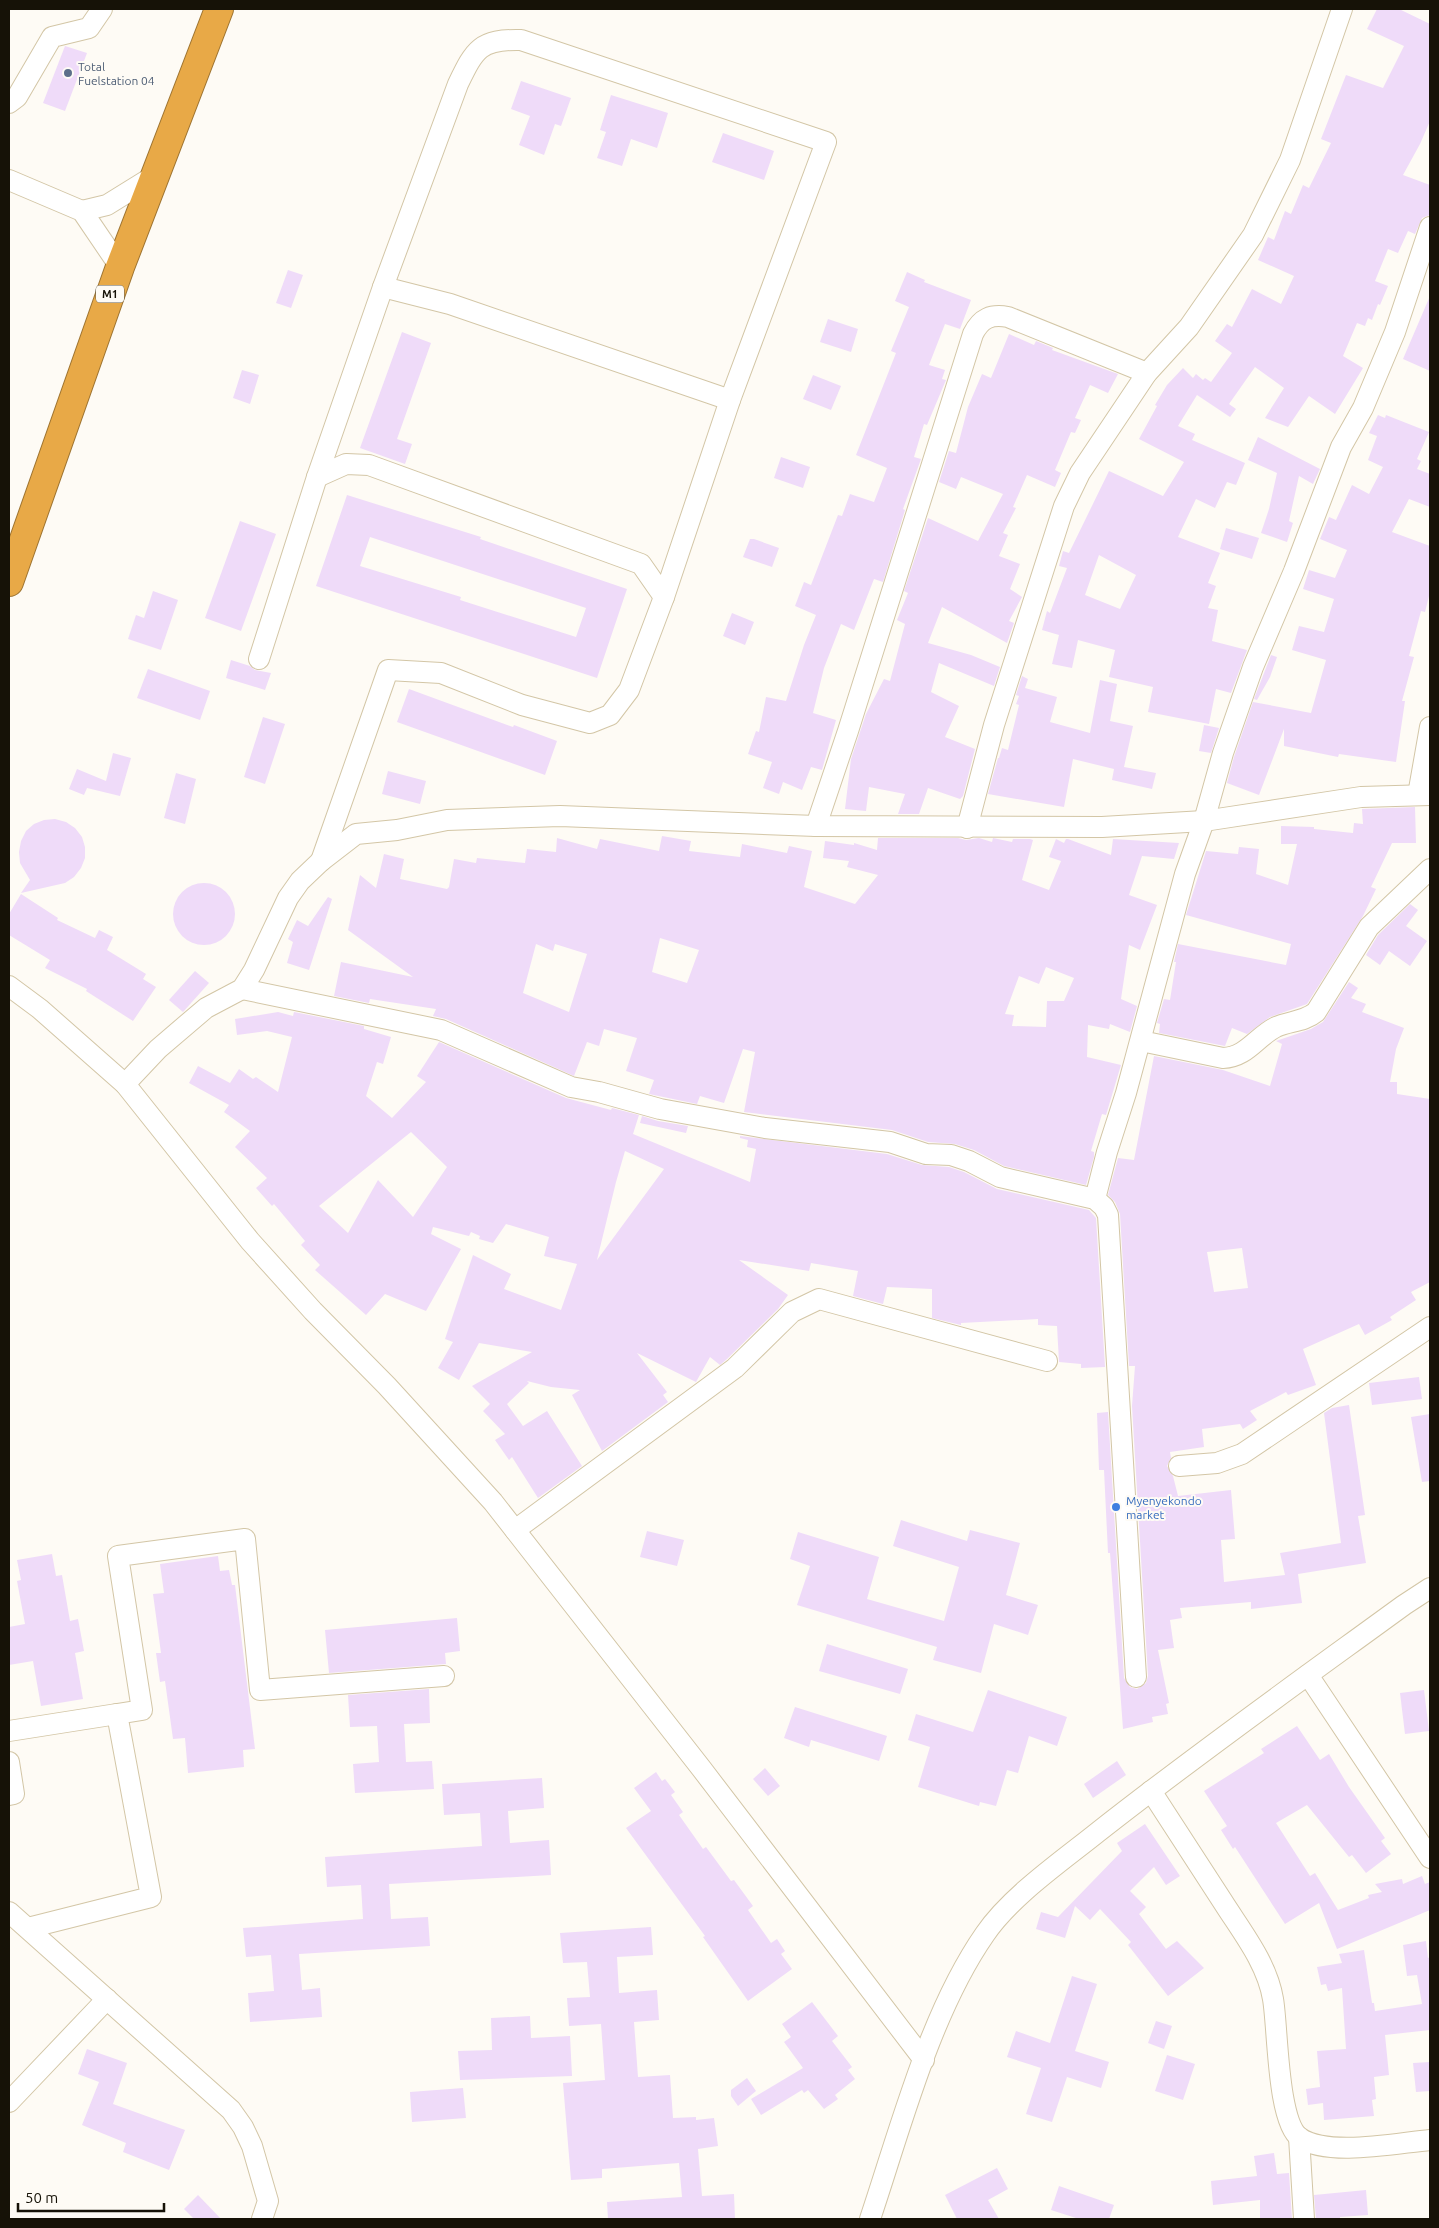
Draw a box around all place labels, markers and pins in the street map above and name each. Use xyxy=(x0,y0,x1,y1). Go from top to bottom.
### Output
place label: Total Fuelstation 04 xyxy=(78,60,155,87)
marker: Total Fuelstation 04 xyxy=(62,67,74,79)
place label: Myenyekondo market xyxy=(1126,1494,1202,1521)
marker: Myenyekondo market xyxy=(1110,1501,1122,1513)

